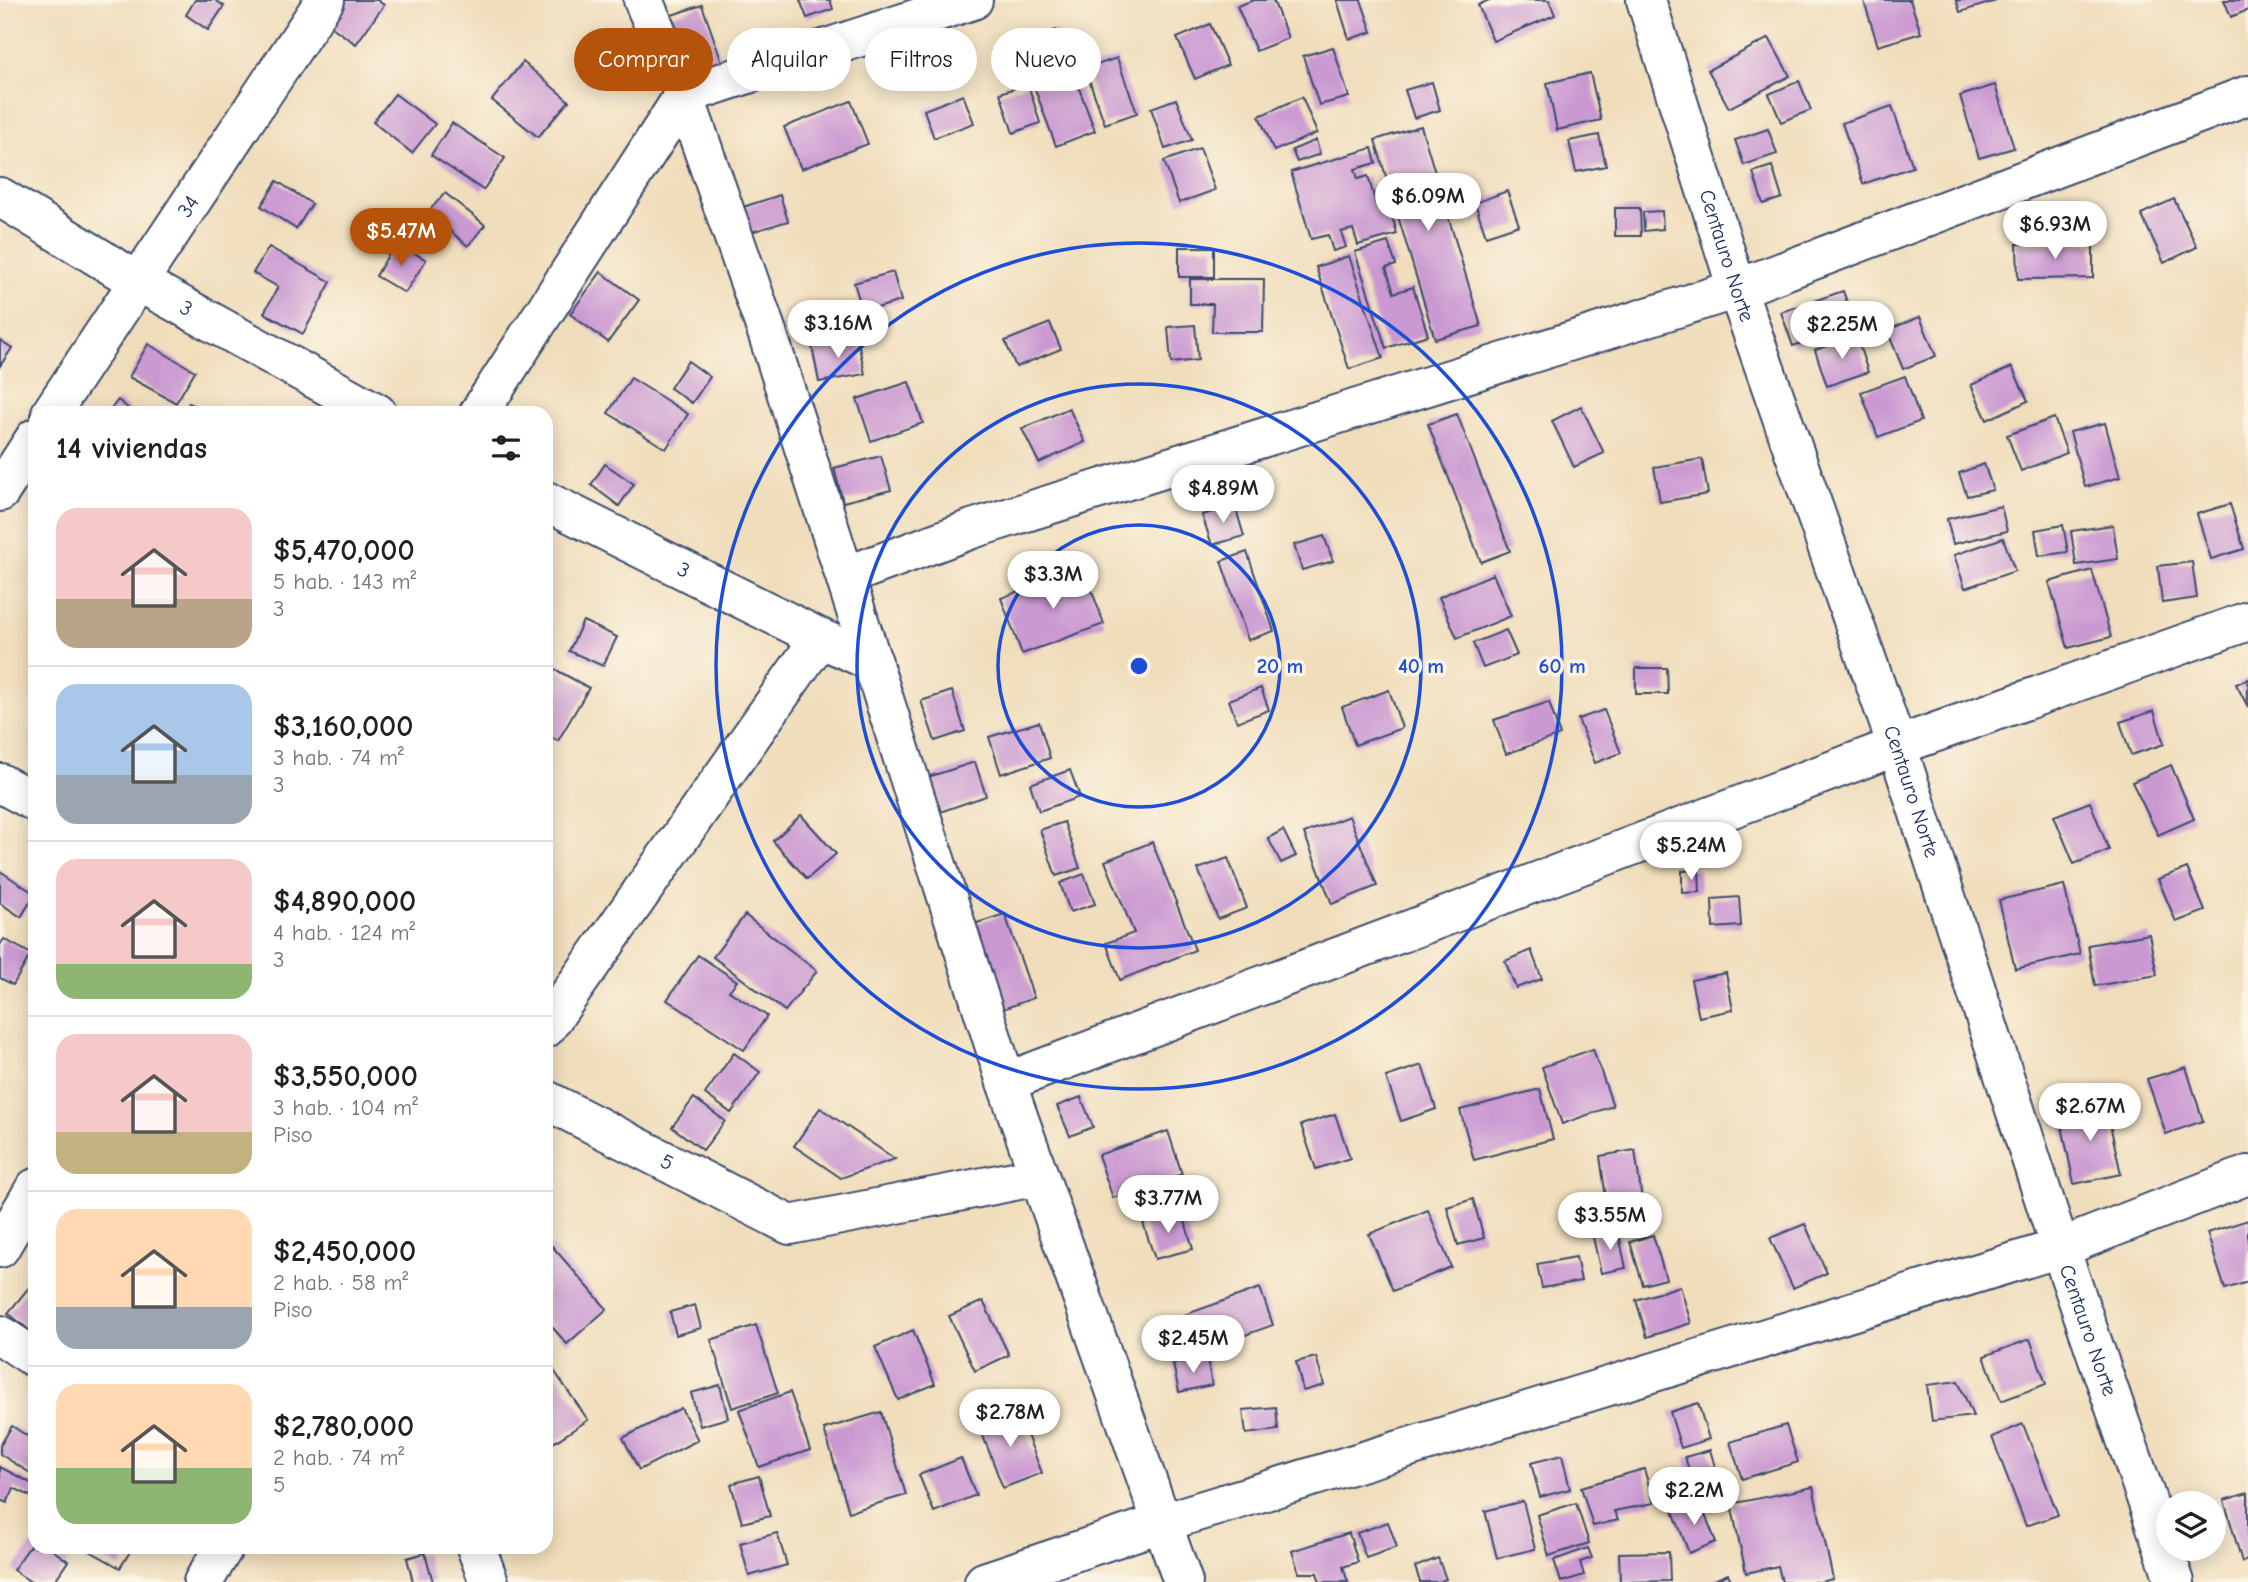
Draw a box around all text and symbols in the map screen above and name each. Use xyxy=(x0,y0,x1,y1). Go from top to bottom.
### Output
chip: Comprar xyxy=(574,28,713,91)
chip: Alquilar xyxy=(727,28,851,91)
chip: Filtros xyxy=(865,28,977,91)
chip: Nuevo xyxy=(991,28,1101,91)
pin: $6.09M xyxy=(1371,174,1485,233)
text: $6.09M xyxy=(1391,182,1465,209)
street label: Centauro Norte xyxy=(1694,187,1759,325)
street label: 34 xyxy=(172,191,204,222)
pin: $6.93M xyxy=(1998,202,2112,261)
pin: $5.47M xyxy=(344,208,458,268)
text: $6.93M xyxy=(2019,210,2091,237)
text: $5.47M xyxy=(366,217,436,244)
street label: 3 xyxy=(176,295,197,321)
pin: $3.16M xyxy=(781,300,895,360)
pin: $2.25M xyxy=(1785,302,1899,361)
text: $3.16M xyxy=(804,309,872,336)
text: $2.25M xyxy=(1806,310,1878,337)
icon: filters xyxy=(487,429,525,467)
text: 14 viviendas xyxy=(56,431,207,466)
pin: $4.89M xyxy=(1166,466,1280,525)
text: $4.89M xyxy=(1187,474,1259,501)
text: $5,470,000 xyxy=(273,533,415,568)
icon: home xyxy=(112,536,196,620)
pin: $3.3M xyxy=(1004,552,1102,611)
street label: 3 xyxy=(674,557,694,583)
text: $3.3M xyxy=(1023,560,1083,587)
text: 5 hab. · 143 m² xyxy=(273,568,416,595)
text: 3 xyxy=(273,595,285,622)
centre of rings xyxy=(1127,654,1151,678)
text: 20 m xyxy=(1257,654,1303,678)
text: 40 m xyxy=(1398,654,1444,678)
text: 60 m xyxy=(1538,654,1586,678)
text: $3,160,000 xyxy=(273,709,413,744)
icon: home xyxy=(112,712,196,796)
street label: Centauro Norte xyxy=(1879,722,1944,861)
text: 3 hab. · 74 m² xyxy=(273,744,404,771)
text: 3 xyxy=(273,771,285,798)
pin: $5.24M xyxy=(1634,822,1748,882)
text: $5.24M xyxy=(1656,831,1726,858)
text: $4,890,000 xyxy=(273,884,416,919)
icon: home xyxy=(112,887,196,971)
text: 4 hab. · 124 m² xyxy=(273,919,415,946)
text: 3 xyxy=(273,946,285,973)
text: $3,550,000 xyxy=(273,1059,418,1094)
icon: home xyxy=(112,1062,196,1146)
pin: $2.67M xyxy=(2033,1084,2147,1143)
text: $2.67M xyxy=(2055,1092,2125,1119)
text: 3 hab. · 104 m² xyxy=(273,1094,418,1121)
text: Piso xyxy=(273,1121,313,1148)
street label: 5 xyxy=(657,1149,678,1175)
pin: $3.77M xyxy=(1111,1176,1225,1235)
text: $3.77M xyxy=(1134,1184,1202,1211)
pin: $3.55M xyxy=(1553,1192,1667,1252)
text: $3.55M xyxy=(1574,1201,1646,1228)
text: $2,450,000 xyxy=(273,1234,416,1269)
icon: home xyxy=(112,1237,196,1321)
street label: Centauro Norte xyxy=(2055,1261,2122,1399)
text: 2 hab. · 58 m² xyxy=(273,1269,408,1296)
text: Piso xyxy=(273,1296,313,1323)
pin: $2.45M xyxy=(1136,1316,1250,1375)
text: $2.45M xyxy=(1157,1324,1229,1351)
pin: $2.78M xyxy=(953,1390,1067,1449)
text: $2.78M xyxy=(975,1398,1045,1425)
text: $2,780,000 xyxy=(273,1409,414,1444)
icon: home xyxy=(112,1412,196,1496)
text: 2 hab. · 74 m² xyxy=(273,1444,404,1471)
pin: $2.2M xyxy=(1645,1468,1743,1527)
text: 5 xyxy=(273,1471,285,1498)
text: $2.2M xyxy=(1664,1476,1724,1503)
map controls xyxy=(2156,1491,2226,1561)
button: layers xyxy=(2156,1491,2226,1561)

